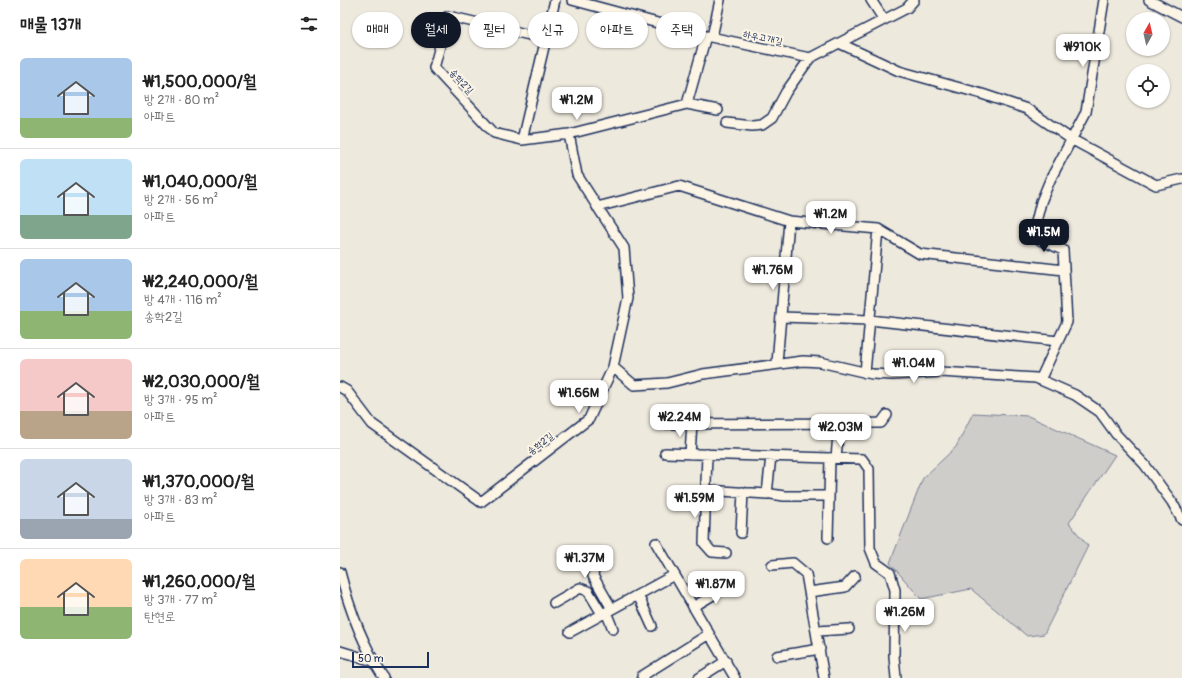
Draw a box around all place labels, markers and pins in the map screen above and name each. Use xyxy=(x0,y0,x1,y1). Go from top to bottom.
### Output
pin: ₩910K xyxy=(1055,34,1111,68)
pin: ₩1.2M xyxy=(549,87,605,121)
pin: ₩1.2M xyxy=(803,201,859,235)
pin: ₩1.5M xyxy=(1016,219,1072,253)
pin: ₩1.76M xyxy=(740,257,806,291)
pin: ₩1.04M xyxy=(881,350,947,384)
pin: ₩1.66M xyxy=(546,380,612,414)
pin: ₩2.24M xyxy=(647,404,713,438)
pin: ₩2.03M xyxy=(808,414,874,448)
pin: ₩1.59M xyxy=(662,485,728,519)
pin: ₩1.37M xyxy=(552,545,618,579)
pin: ₩1.87M xyxy=(683,571,749,605)
pin: ₩1.26M xyxy=(872,599,938,633)

